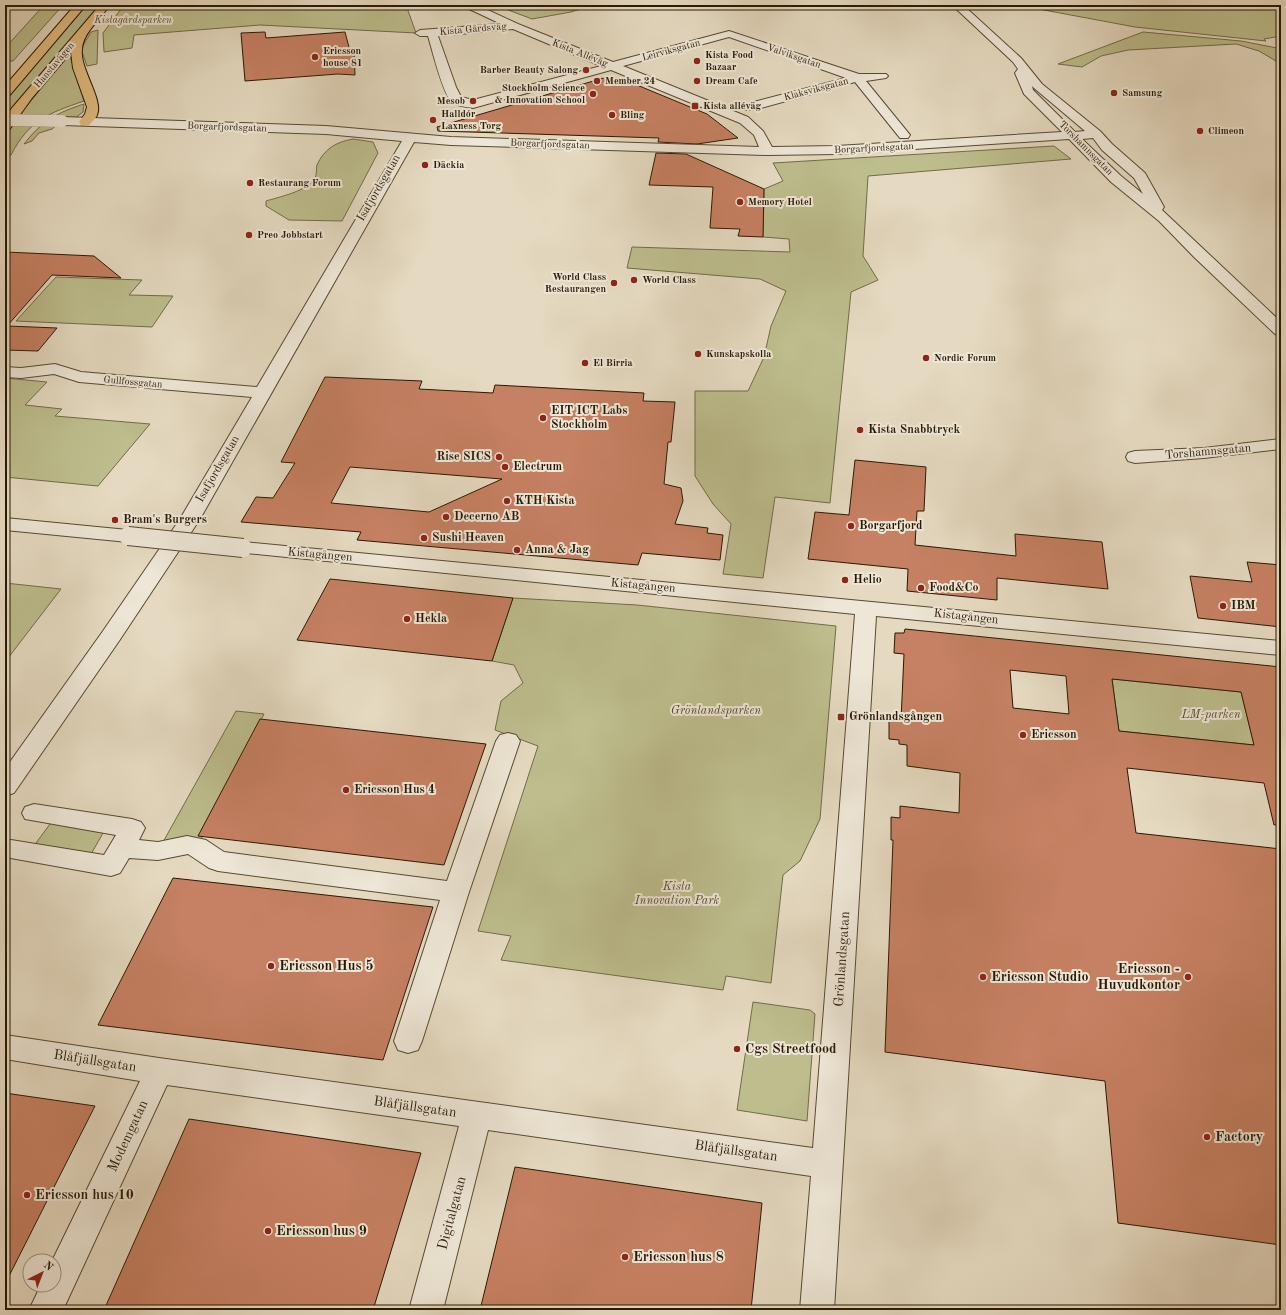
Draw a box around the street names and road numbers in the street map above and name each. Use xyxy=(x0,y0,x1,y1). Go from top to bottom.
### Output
street label: Kista Gårdsväg xyxy=(439,21,508,37)
street label: Kista Alléväg xyxy=(551,37,610,69)
street label: Leirviksgatan xyxy=(641,37,702,63)
street label: Hanstavägen xyxy=(32,40,76,90)
street label: Valviksgatan xyxy=(766,42,823,70)
street label: Klaksviksgatan xyxy=(783,75,850,102)
street label: Torshamnsgatan xyxy=(1057,119,1115,177)
street label: Borgarfjordsgatan xyxy=(187,121,268,133)
street label: Borgarfjordsgatan xyxy=(510,138,591,150)
street label: Borgarfjordsgatan xyxy=(834,141,915,155)
street label: Isafjordsgatan xyxy=(355,152,403,223)
street label: Gullfossgatan xyxy=(103,374,163,390)
street label: Isafjordsgatan xyxy=(194,433,242,504)
street label: Torshamnsgatan xyxy=(1164,442,1252,462)
street label: Kistagången xyxy=(287,546,353,564)
street label: Kistagången xyxy=(610,577,676,595)
street label: Kistagången xyxy=(933,608,999,626)
street label: Grönlandsgatan xyxy=(832,910,852,1007)
street label: Blåfjällsgatan xyxy=(52,1048,138,1075)
street label: Blåfjällsgatan xyxy=(372,1094,458,1120)
street label: Modemgatan xyxy=(105,1098,151,1174)
street label: Blåfjällsgatan xyxy=(693,1138,779,1164)
street label: Digitalgatan xyxy=(435,1174,469,1251)

